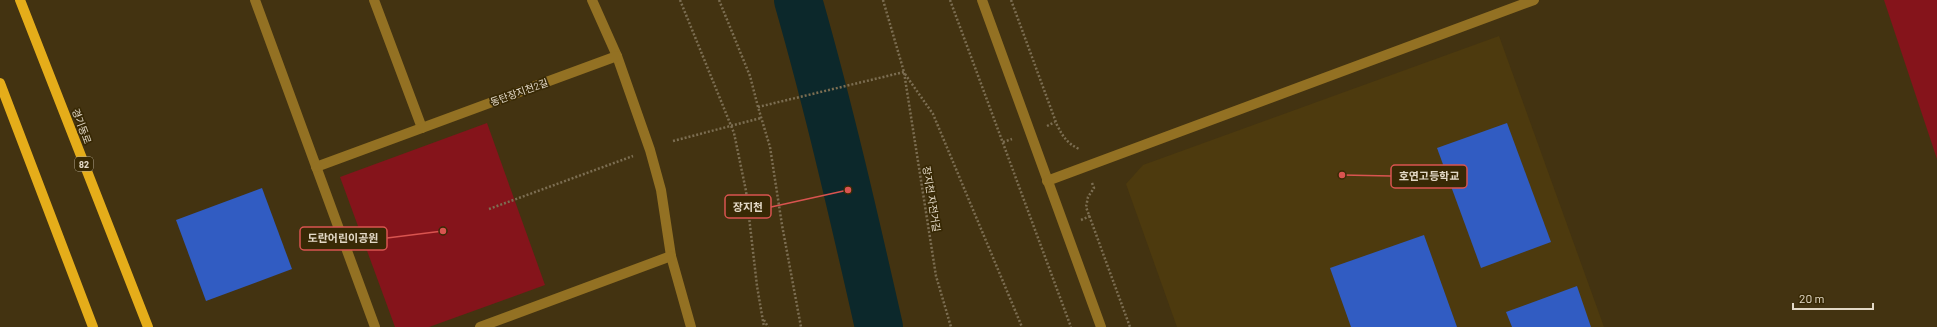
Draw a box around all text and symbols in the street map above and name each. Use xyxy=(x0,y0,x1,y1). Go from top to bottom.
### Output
street label: 동탄장지천2길 xyxy=(488,76,550,108)
street label: 경기동로 xyxy=(70,107,94,145)
road number: 82 xyxy=(75,157,93,171)
street label: 장지천 자전거길 xyxy=(921,165,943,233)
callout: 호연고등학교 xyxy=(1391,165,1467,188)
text: 호연고등학교 xyxy=(1399,169,1459,182)
callout: 장지천 xyxy=(725,195,771,218)
text: 장지천 xyxy=(733,200,763,213)
callout: 도란어린이공원 xyxy=(300,227,387,250)
text: 도란어린이공원 xyxy=(308,231,378,244)
scale bar xyxy=(1793,285,1873,311)
text: 20 m xyxy=(1799,291,1825,305)

